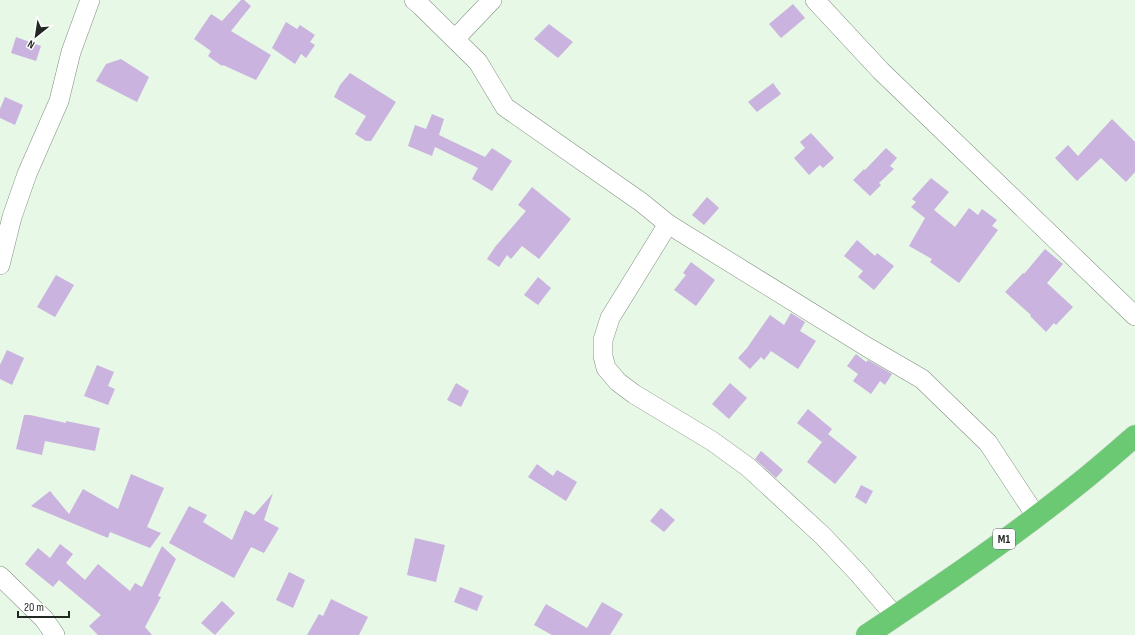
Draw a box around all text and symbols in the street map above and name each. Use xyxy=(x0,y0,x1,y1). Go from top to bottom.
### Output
north arrow xyxy=(16,16,56,56)
text: N xyxy=(25,37,37,51)
road number: M1 xyxy=(993,529,1015,549)
scale bar xyxy=(18,593,69,619)
text: 20 m xyxy=(24,600,44,615)

